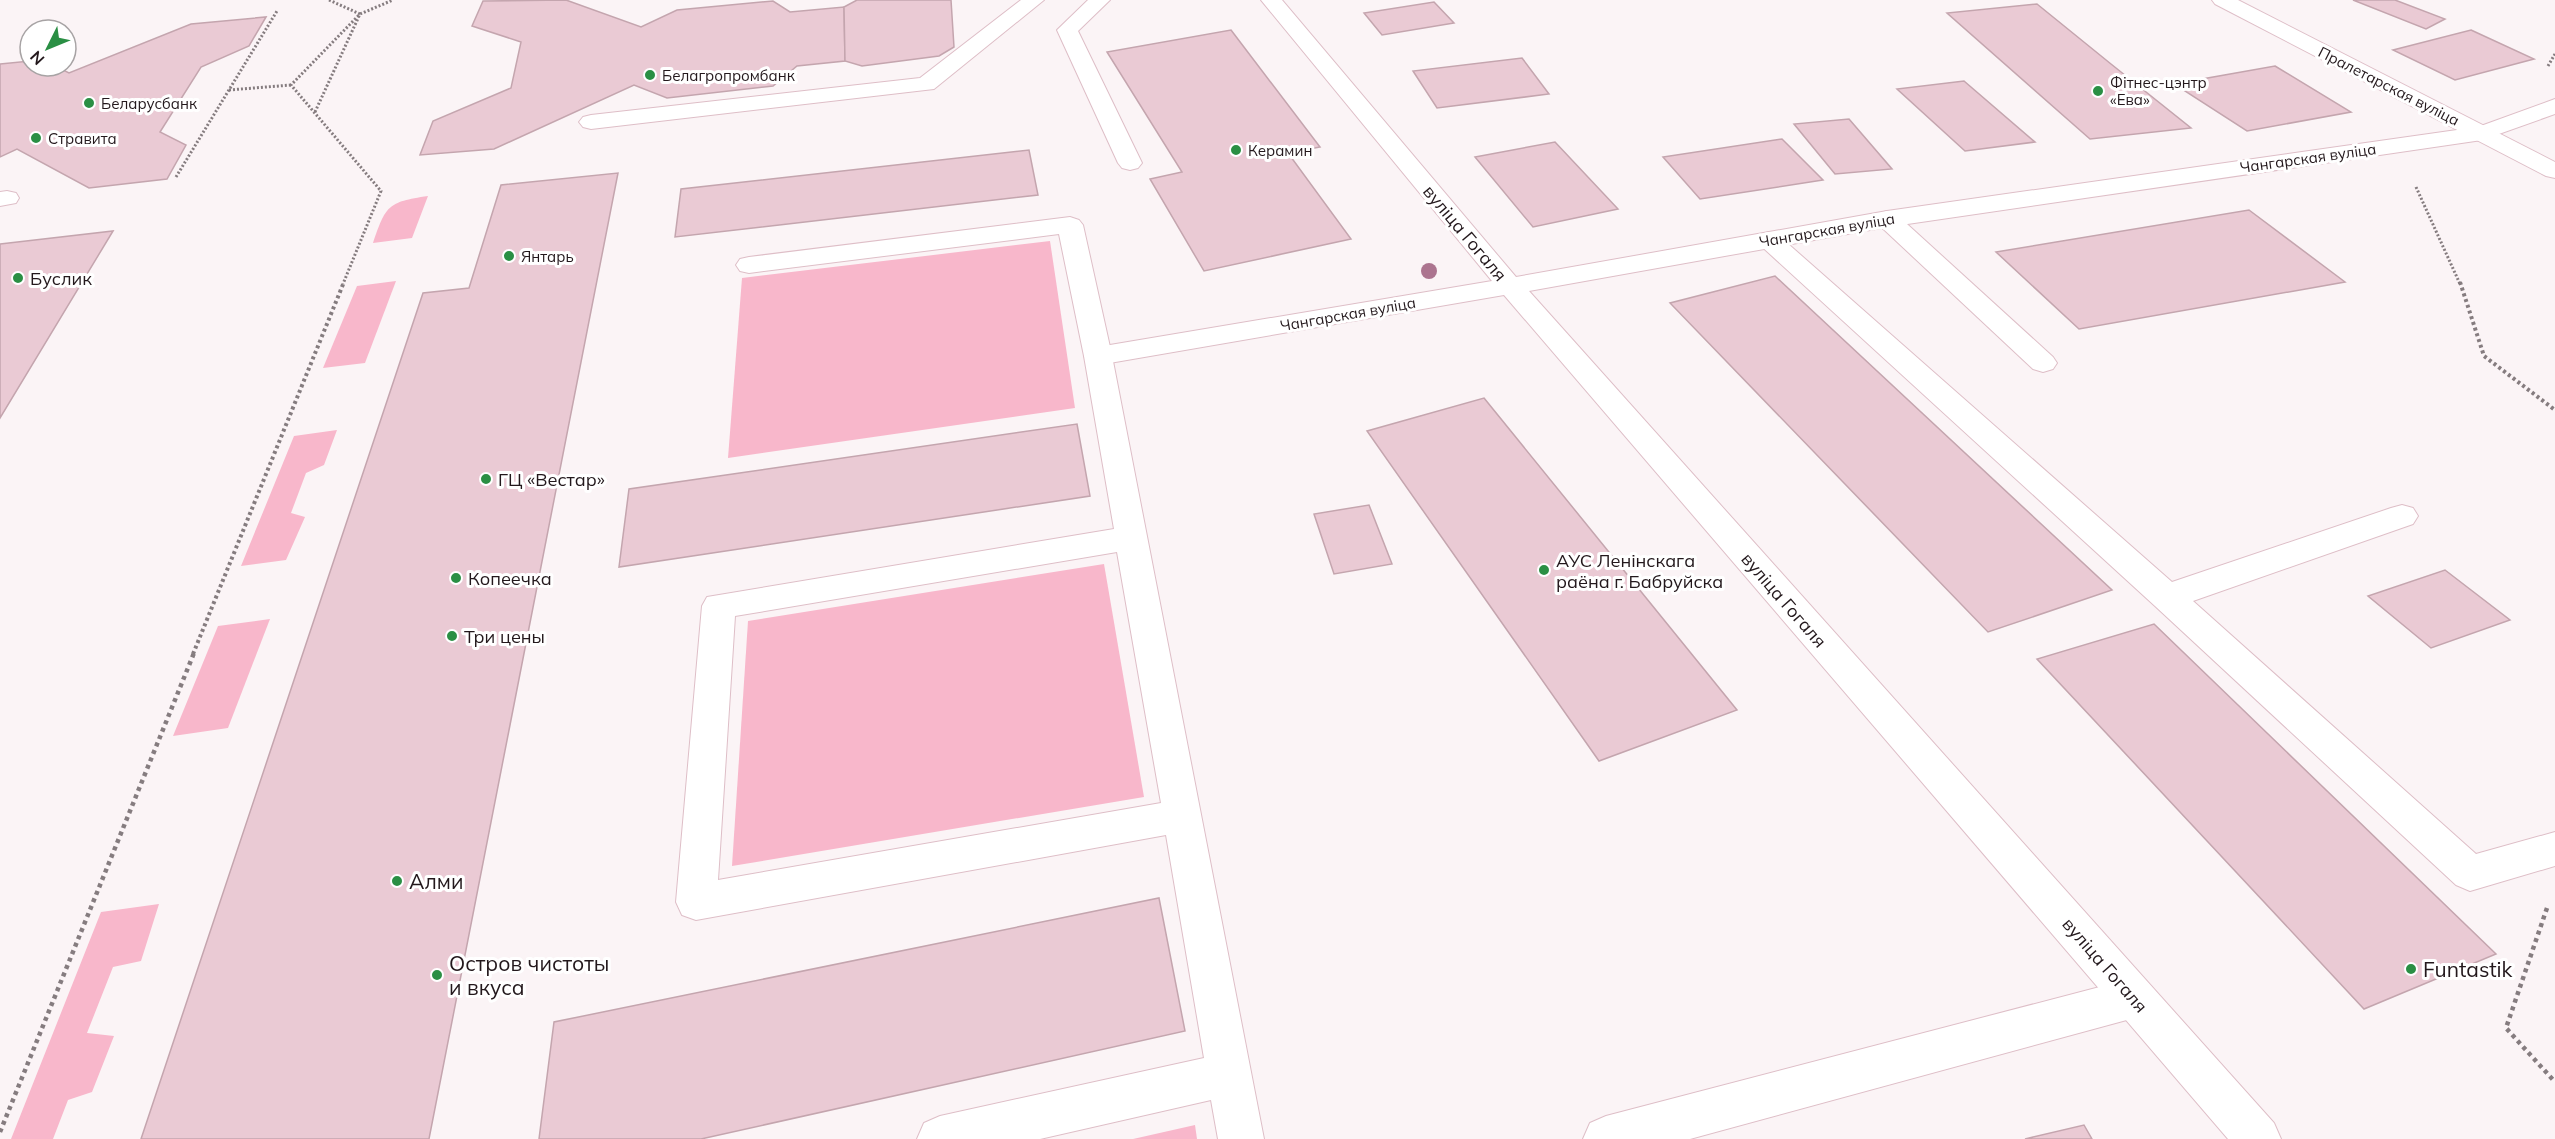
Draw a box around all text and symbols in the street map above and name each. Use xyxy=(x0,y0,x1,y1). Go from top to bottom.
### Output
north arrow xyxy=(18,18,78,78)
street label: Пралетарская вуліца xyxy=(2315,42,2463,130)
text: N xyxy=(26,47,48,69)
place label: Белагропромбанк xyxy=(662,66,796,85)
marker: Белагропромбанк xyxy=(643,68,657,82)
place label: Фітнес-цэнтр «Ева» xyxy=(2110,73,2207,109)
marker: Фітнес-цэнтр «Ева» xyxy=(2091,84,2105,98)
place label: Беларусбанк xyxy=(101,94,198,113)
marker: Беларусбанк xyxy=(82,96,96,110)
place label: Стравита xyxy=(48,129,117,148)
marker: Стравита xyxy=(29,131,43,145)
street label: Чангарская вуліца xyxy=(2239,139,2377,177)
place label: Керамин xyxy=(1248,141,1312,160)
marker: Керамин xyxy=(1229,143,1243,157)
street label: вуліца Гогаля xyxy=(1418,180,1512,286)
street label: Чангарская вуліца xyxy=(1758,209,1896,251)
place label: Янтарь xyxy=(521,247,574,266)
marker: Янтарь xyxy=(502,249,516,263)
place label: Буслик xyxy=(30,267,92,290)
marker: Буслик xyxy=(11,271,25,285)
street label: Чангарская вуліца xyxy=(1279,293,1417,335)
place label: ГЦ «Вестар» xyxy=(498,468,605,491)
marker: ГЦ «Вестар» xyxy=(479,472,493,486)
street label: вуліца Гогаля xyxy=(1736,548,1832,652)
place label: АУС Ленінскага раёна г. Бабруйска xyxy=(1556,549,1723,593)
marker: АУС Ленінскага раёна г. Бабруйска xyxy=(1537,563,1551,577)
place label: Копеечка xyxy=(468,567,552,590)
marker: Копеечка xyxy=(449,571,463,585)
place label: Три цены xyxy=(464,625,545,648)
marker: Три цены xyxy=(445,629,459,643)
place label: Алми xyxy=(409,868,463,894)
marker: Алми xyxy=(390,874,404,888)
street label: вуліца Гогаля xyxy=(2057,913,2153,1017)
place label: Остров чистоты и вкуса xyxy=(449,950,609,1000)
place label: Funtastik xyxy=(2423,956,2513,982)
marker: Funtastik xyxy=(2404,962,2418,976)
marker: Остров чистоты и вкуса xyxy=(430,968,444,982)

